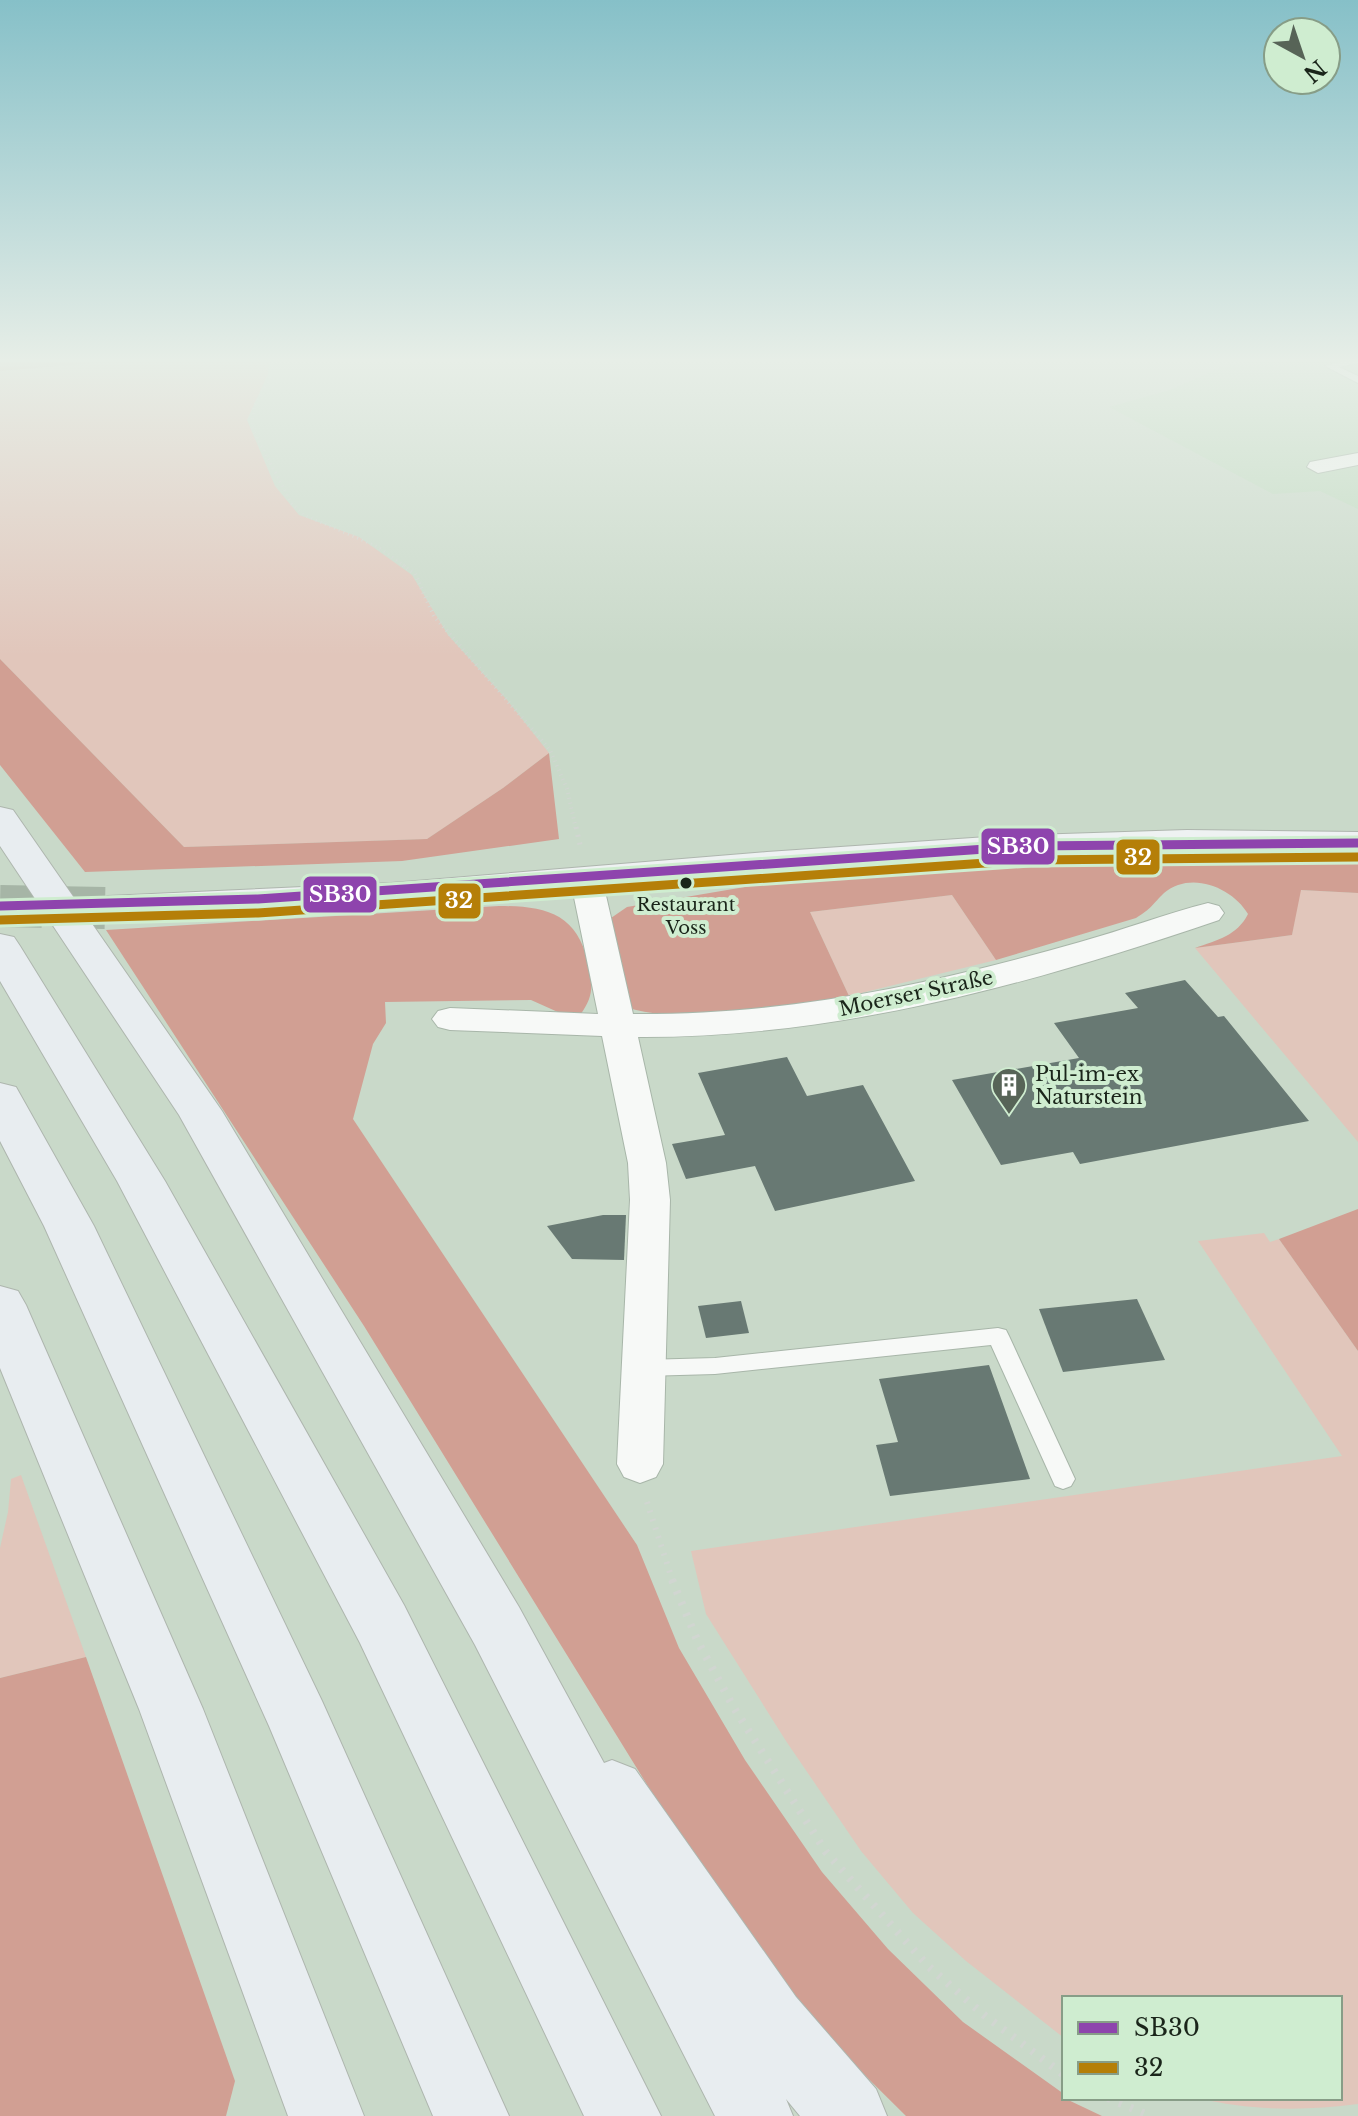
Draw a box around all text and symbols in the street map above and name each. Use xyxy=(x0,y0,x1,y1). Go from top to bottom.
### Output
north arrow xyxy=(1262,16,1342,96)
text: N xyxy=(1298,54,1331,88)
line badge: SB30 xyxy=(980,827,1056,866)
text: SB30 xyxy=(987,833,1049,860)
line badge: 32 xyxy=(1115,838,1161,876)
text: 32 xyxy=(1124,844,1152,871)
line badge: SB30 xyxy=(302,875,378,914)
marker: Restaurant Voss xyxy=(678,875,694,891)
text: SB30 xyxy=(309,881,371,908)
line badge: 32 xyxy=(437,882,482,920)
text: 32 xyxy=(445,887,473,914)
place label: Restaurant Voss xyxy=(636,894,736,939)
street label: Moerser Straße xyxy=(837,965,995,1021)
place label: Pul-im-ex Naturstein xyxy=(1035,1062,1143,1109)
building icon: Pul-im-ex Naturstein xyxy=(990,1066,1028,1116)
legend xyxy=(1062,1996,1342,2100)
text: SB30 xyxy=(1134,2013,1200,2042)
text: 32 xyxy=(1134,2053,1164,2082)

